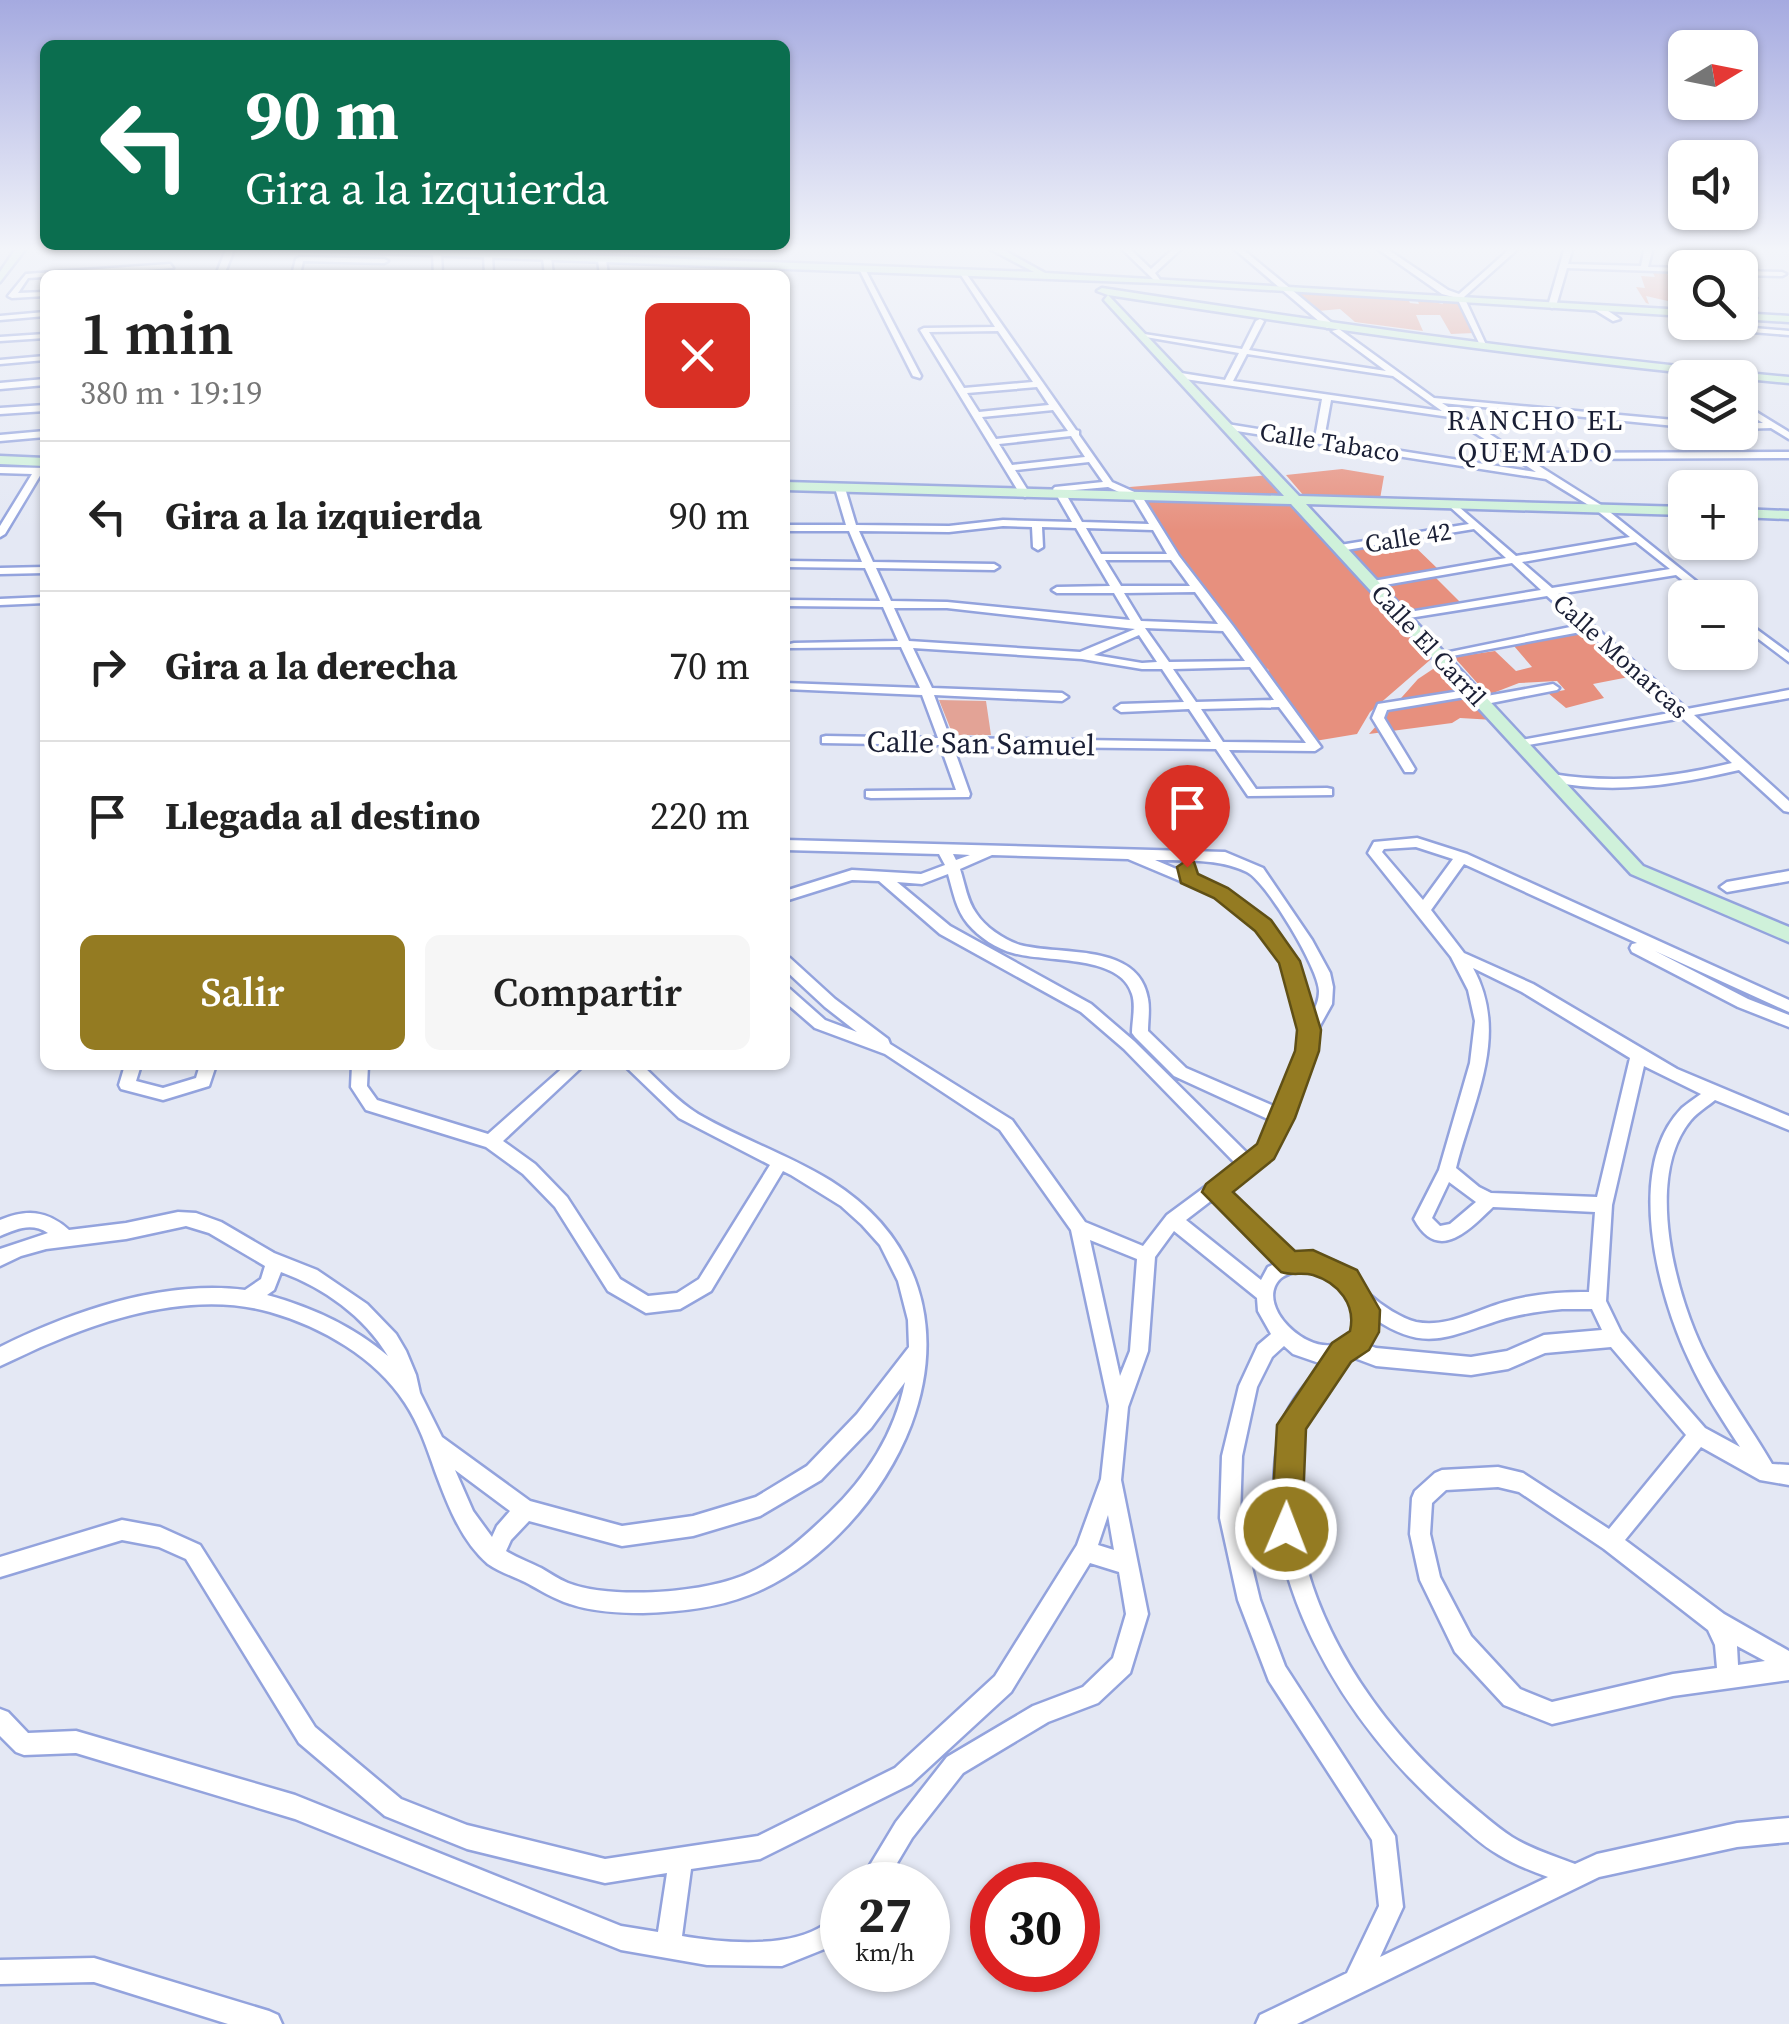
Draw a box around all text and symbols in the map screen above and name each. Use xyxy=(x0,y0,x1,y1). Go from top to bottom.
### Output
north arrow xyxy=(1668,30,1758,120)
map controls xyxy=(1668,30,1758,670)
text: 90 m xyxy=(245,66,399,162)
icon: left xyxy=(80,80,210,210)
button: sound xyxy=(1668,140,1758,230)
text: Gira a la izquierda xyxy=(245,157,609,219)
button: search xyxy=(1668,250,1758,340)
text: 1 min xyxy=(80,292,234,374)
button: close xyxy=(645,303,750,408)
button: layers xyxy=(1668,360,1758,450)
text: 380 m · 19:19 xyxy=(80,371,262,415)
district label: RANCHO EL QUEMADO xyxy=(1447,401,1625,471)
street label: Calle Tabaco xyxy=(1258,414,1402,470)
button: + xyxy=(1668,470,1758,560)
icon: left xyxy=(80,489,135,544)
text: Gira a la izquierda xyxy=(165,490,482,542)
text: 90 m xyxy=(669,490,750,542)
street label: Calle 42 xyxy=(1362,513,1454,561)
street label: Calle El Carril xyxy=(1364,577,1494,713)
button: − xyxy=(1668,580,1758,670)
street label: Calle Monarcas xyxy=(1546,586,1696,726)
icon: right xyxy=(80,639,135,694)
text: Gira a la derecha xyxy=(165,640,457,692)
text: 70 m xyxy=(669,640,750,692)
street label: Calle San Samuel xyxy=(866,721,1096,765)
pin xyxy=(1145,765,1230,868)
icon: arrive xyxy=(1160,780,1215,835)
icon: arrive xyxy=(80,789,135,844)
text: Llegada al destino xyxy=(165,790,481,842)
text: 220 m xyxy=(650,790,750,842)
button: Salir xyxy=(80,935,405,1050)
button: Compartir xyxy=(425,935,750,1050)
position arrow xyxy=(1234,1477,1338,1581)
speed limit sign: 30 xyxy=(970,1862,1100,1992)
text: 27 xyxy=(858,1880,912,1949)
text: km/h xyxy=(855,1935,915,1969)

